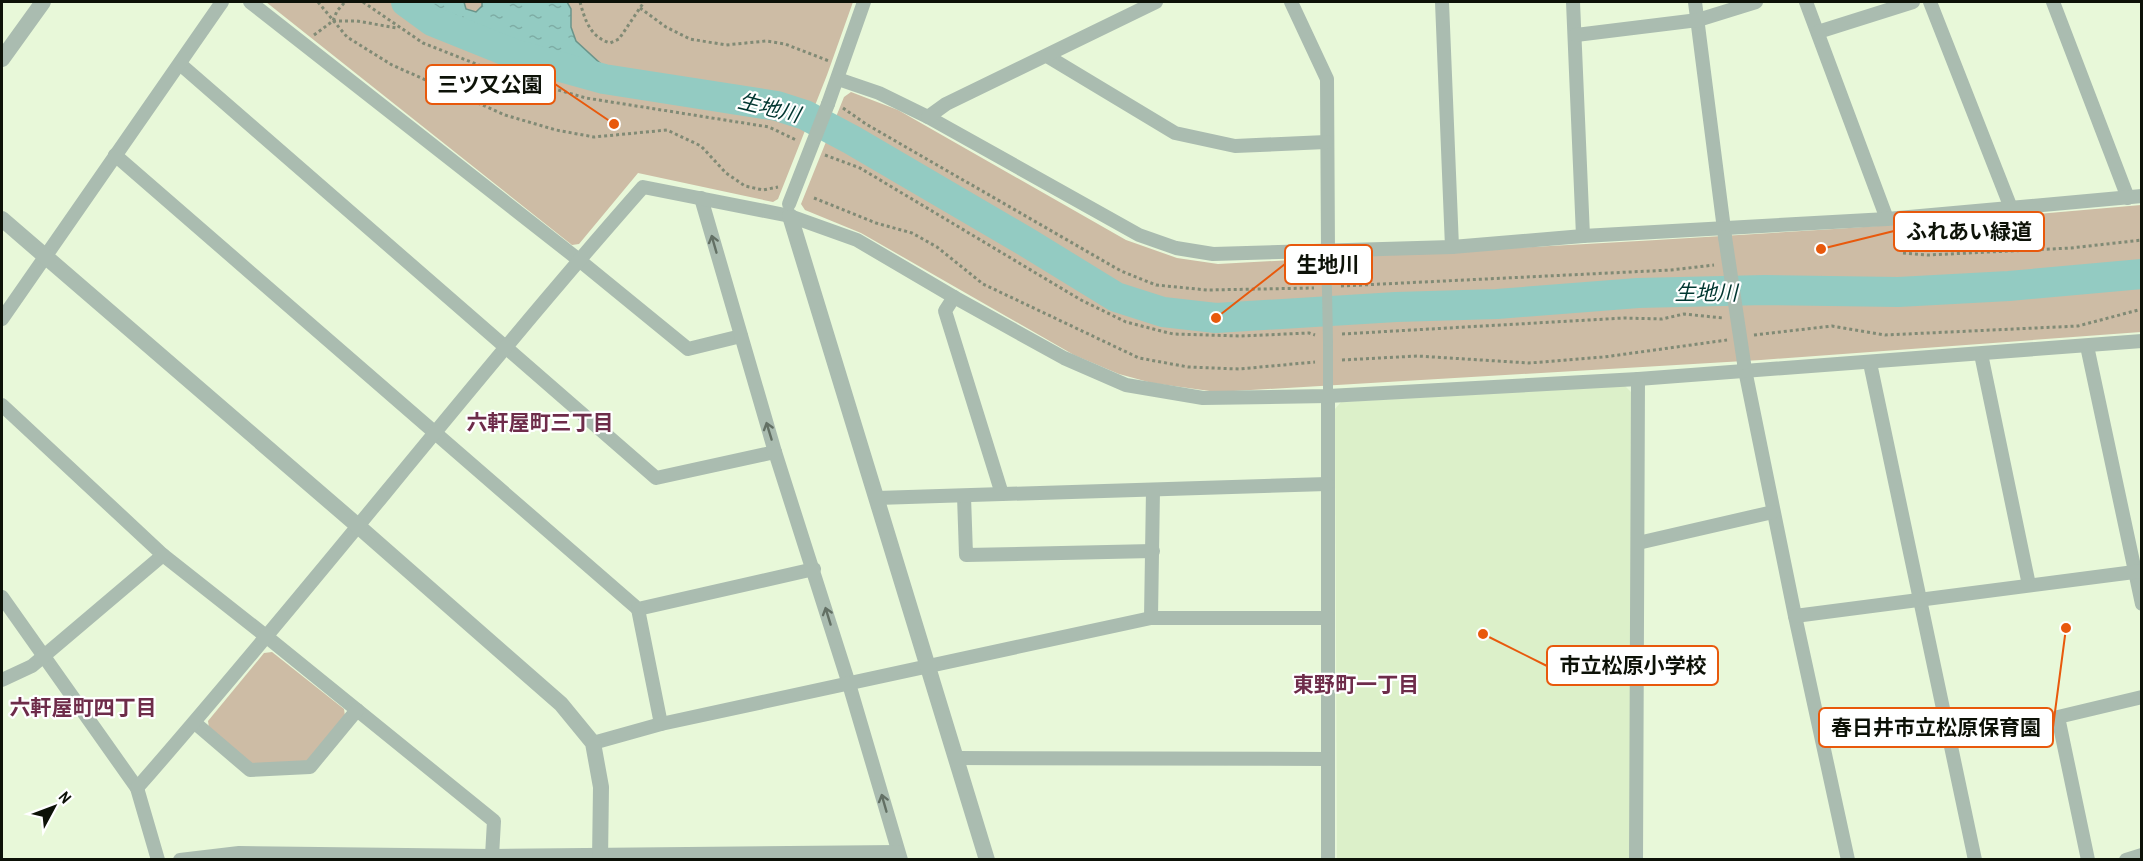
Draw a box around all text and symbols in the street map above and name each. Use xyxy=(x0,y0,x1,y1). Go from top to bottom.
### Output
callout: 三ツ又公園 xyxy=(426,65,555,104)
text: 三ツ又公園 xyxy=(438,70,543,99)
water label: 生地川 xyxy=(735,86,805,130)
callout: ふれあい緑道 xyxy=(1894,212,2044,251)
text: ふれあい緑道 xyxy=(1906,217,2032,246)
one-way arrow xyxy=(708,234,719,253)
callout: 生地川 xyxy=(1285,245,1372,284)
text: 生地川 xyxy=(1297,250,1360,279)
water label: 生地川 xyxy=(1675,278,1739,307)
district label: 六軒屋町三丁目 xyxy=(467,408,614,437)
one-way arrow xyxy=(763,422,774,441)
one-way arrow xyxy=(822,607,833,626)
callout: 市立松原小学校 xyxy=(1547,646,1718,685)
text: 市立松原小学校 xyxy=(1560,651,1707,680)
district label: 東野町一丁目 xyxy=(1293,670,1419,699)
district label: 六軒屋町四丁目 xyxy=(10,693,157,722)
callout: 春日井市立松原保育園 xyxy=(1819,708,2053,747)
text: 春日井市立松原保育園 xyxy=(1831,713,2041,742)
north arrow xyxy=(24,777,84,837)
text: N xyxy=(54,786,77,808)
one-way arrow xyxy=(878,794,889,813)

